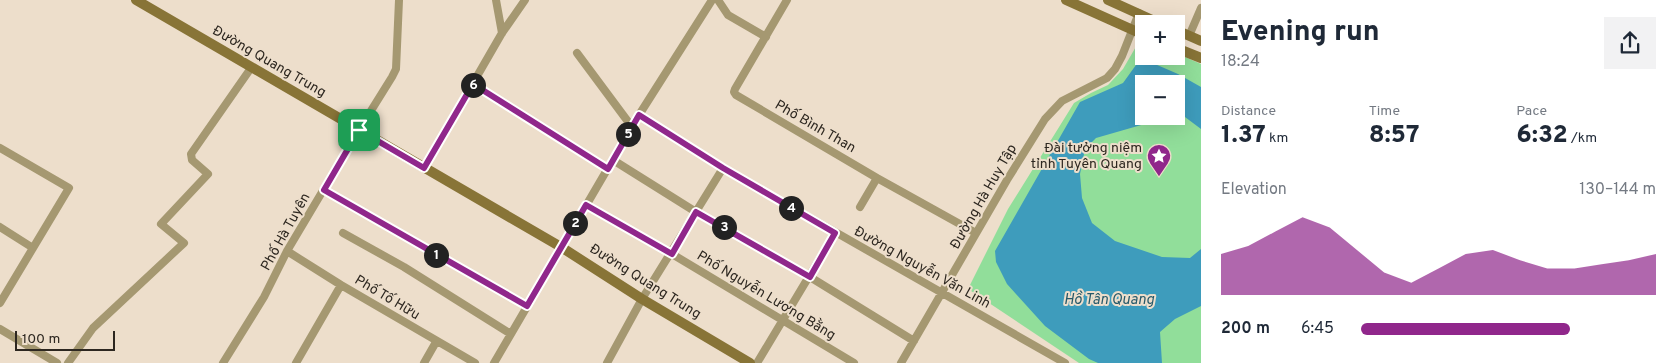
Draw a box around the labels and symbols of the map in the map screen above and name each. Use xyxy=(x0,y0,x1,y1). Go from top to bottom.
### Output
street label: Đường Quang Trung xyxy=(209,23,329,101)
pin: 6 xyxy=(460,72,486,98)
street label: Phố Bình Than xyxy=(771,97,859,157)
pin xyxy=(338,109,380,151)
pin: 5 xyxy=(616,122,640,146)
place label: Đài tưởng niệm tỉnh Tuyên Quang xyxy=(1031,140,1142,173)
street label: Đường Hà Huy Tập xyxy=(947,141,1021,253)
place icon: Đài tưởng niệm tỉnh Tuyên Quang xyxy=(1146,143,1172,177)
street label: Phố Hà Tuyên xyxy=(258,190,314,274)
pin: 4 xyxy=(778,196,804,220)
pin: 2 xyxy=(562,210,588,236)
pin: 3 xyxy=(712,214,736,240)
street label: Đường Nguyễn Văn Linh xyxy=(851,222,994,313)
street label: Đường Quang Trung xyxy=(586,241,704,323)
pin: 1 xyxy=(424,242,448,268)
street label: Phố Nguyễn Lương Bằng xyxy=(693,247,839,344)
street label: Phố Tố Hữu xyxy=(351,272,423,324)
water label: Hồ Tân Quang xyxy=(1064,290,1155,310)
scale bar xyxy=(15,328,115,351)

